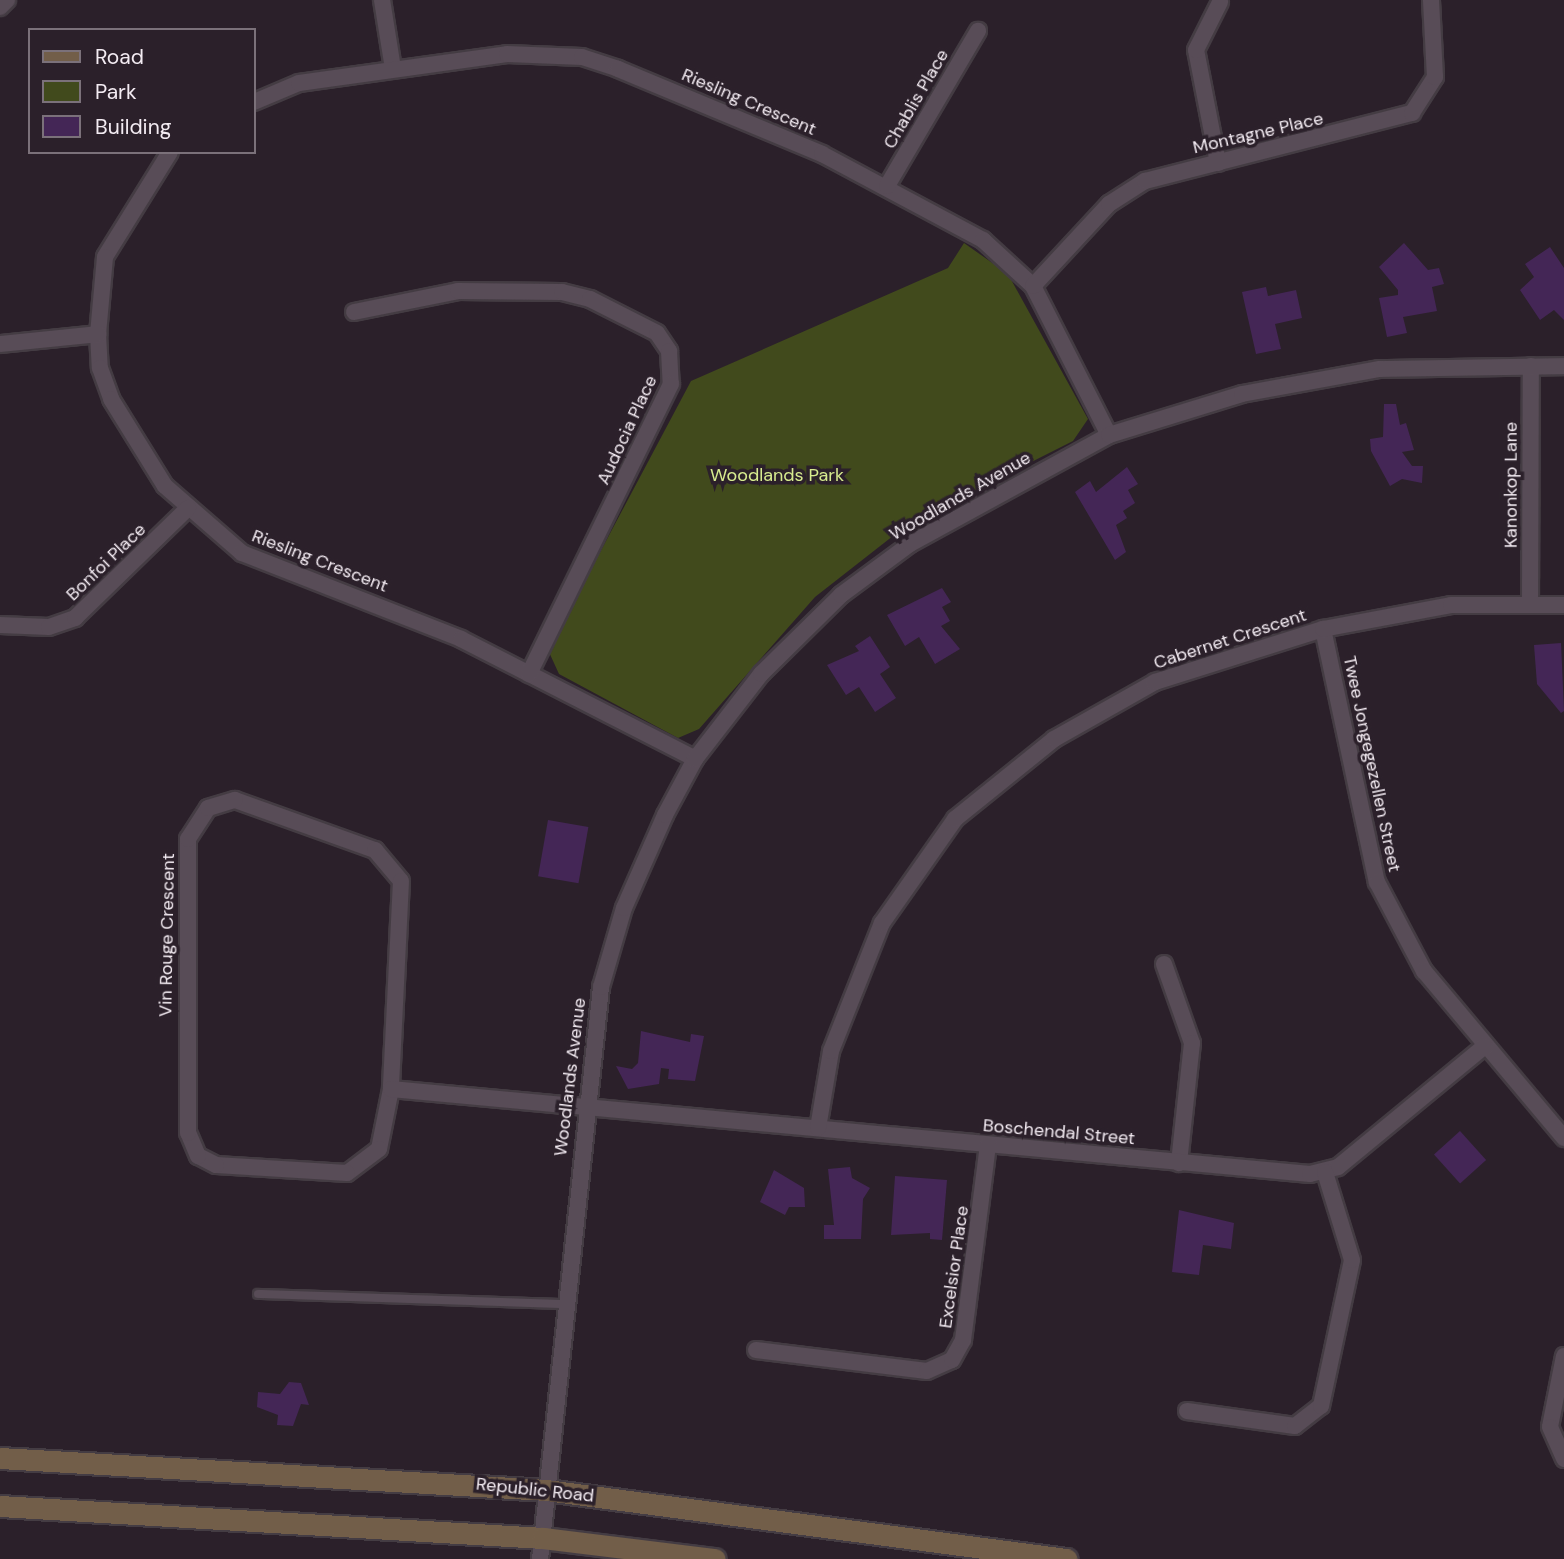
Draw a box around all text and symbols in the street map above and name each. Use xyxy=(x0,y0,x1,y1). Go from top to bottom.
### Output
legend xyxy=(28,28,256,154)
text: Road xyxy=(95,43,144,71)
street label: Chablis Place xyxy=(879,45,953,153)
street label: Riesling Crescent xyxy=(678,64,820,140)
text: Park xyxy=(95,78,136,106)
street label: Montagne Place xyxy=(1191,108,1325,158)
text: Building xyxy=(95,113,171,141)
street label: Audocia Place xyxy=(592,372,662,488)
street label: Kanonkop Lane xyxy=(1500,422,1522,548)
street label: Woodlands Avenue xyxy=(886,447,1034,545)
park label: Woodlands Park xyxy=(710,464,844,486)
street label: Bonfoi Place xyxy=(62,519,150,605)
street label: Riesling Crescent xyxy=(249,525,391,597)
street label: Cabernet Crescent xyxy=(1151,604,1309,674)
street label: Twee Jongegezellen Street xyxy=(1339,654,1405,874)
street label: Vin Rouge Crescent xyxy=(155,853,179,1017)
street label: Woodlands Avenue xyxy=(550,997,590,1157)
street label: Boschendal Street xyxy=(982,1115,1136,1149)
street label: Excelsior Place xyxy=(935,1204,973,1330)
street label: Republic Road xyxy=(475,1473,595,1507)

